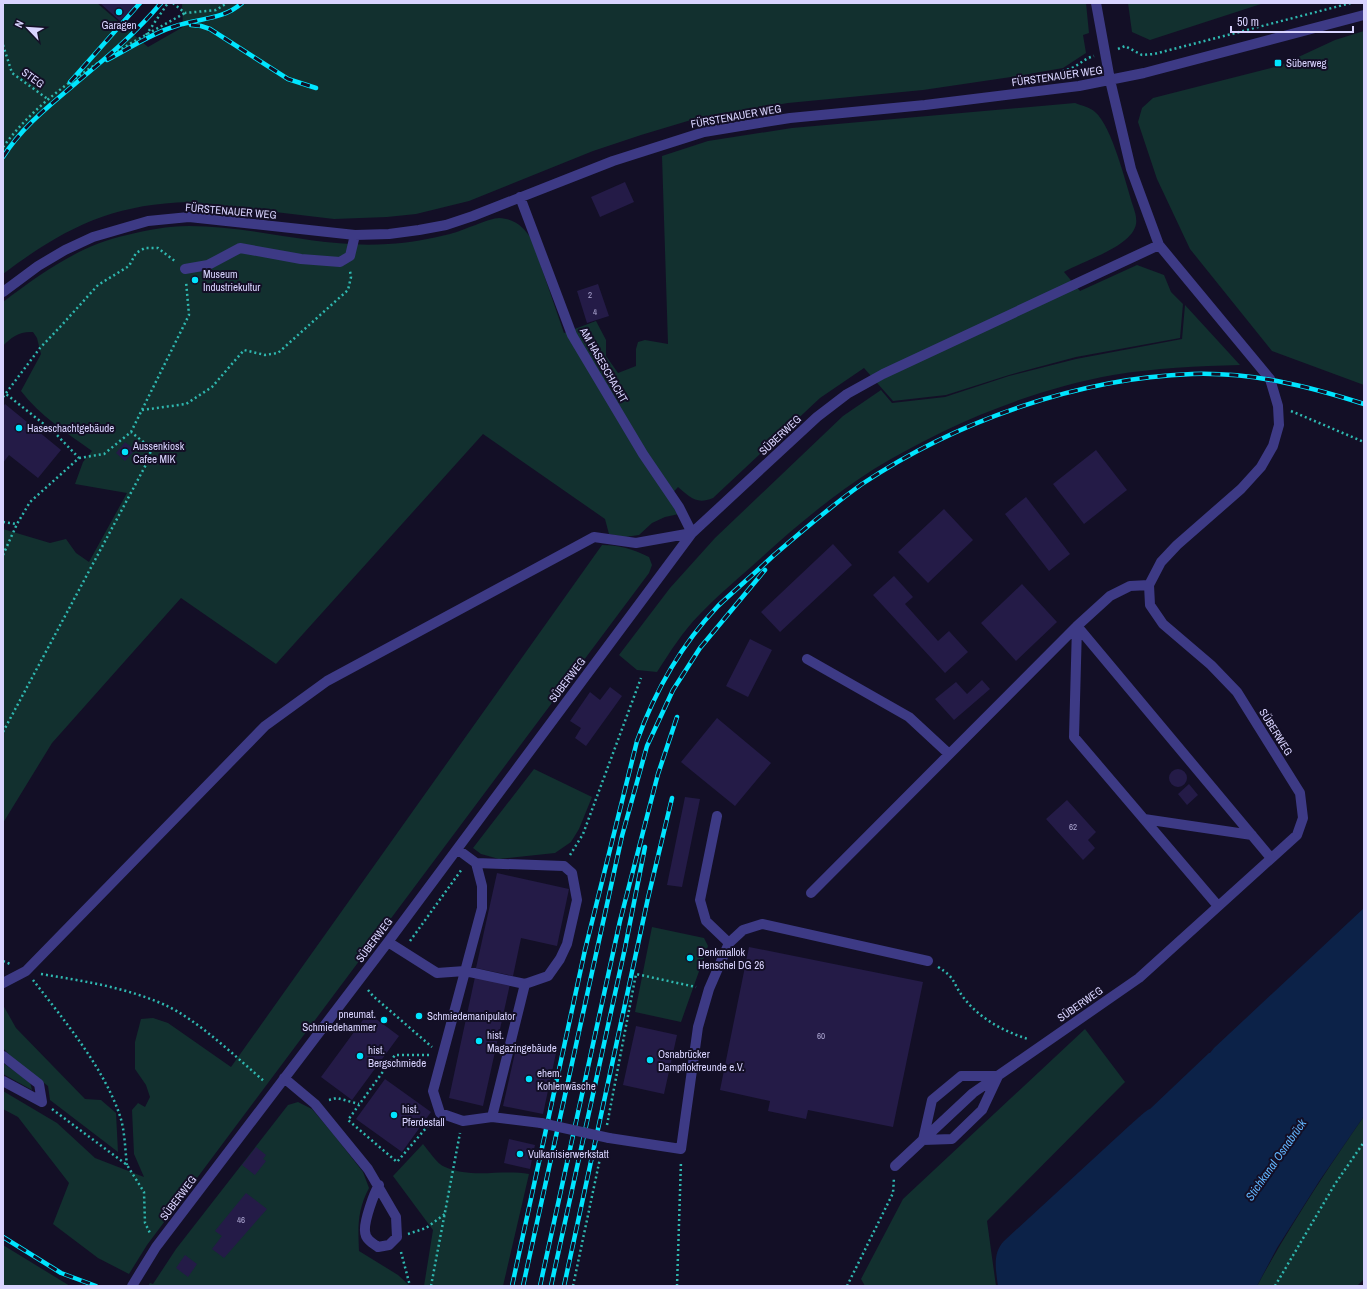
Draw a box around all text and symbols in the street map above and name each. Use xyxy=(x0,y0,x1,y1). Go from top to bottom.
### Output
marker: Garagen xyxy=(114,7,124,17)
north arrow xyxy=(8,8,48,48)
scale bar xyxy=(1231,8,1353,34)
text: 50 m xyxy=(1237,14,1259,30)
text: N xyxy=(11,18,27,30)
place label: Garagen xyxy=(101,18,137,32)
place label: Süberweg xyxy=(1286,56,1327,70)
marker: Süberweg xyxy=(1273,58,1283,68)
street label: FÜRSTENAUER WEG xyxy=(1011,63,1103,89)
street label: STEG xyxy=(19,65,47,91)
street label: FÜRSTENAUER WEG xyxy=(690,101,782,131)
street label: FÜRSTENAUER WEG xyxy=(185,200,277,222)
place label: Museum Industriekultur xyxy=(203,267,260,294)
marker: Museum Industriekultur xyxy=(190,275,200,285)
house number: 2 xyxy=(588,289,592,301)
house number: 4 xyxy=(593,306,597,318)
street label: AM HASESCHACHT xyxy=(576,324,631,405)
street label: SÜBERWEG xyxy=(756,412,804,458)
place label: Haseschachtgebäude xyxy=(27,421,114,435)
marker: Haseschachtgebäude xyxy=(14,423,24,433)
place label: Aussenkiosk Cafee MIK xyxy=(132,439,185,466)
marker: Aussenkiosk Cafee MIK xyxy=(120,447,130,457)
street label: SÜBERWEG xyxy=(546,655,588,705)
street label: SÜBERWEG xyxy=(1256,706,1296,758)
house number: 62 xyxy=(1069,821,1077,833)
street label: SÜBERWEG xyxy=(353,915,395,965)
place label: Denkmallok Henschel DG 26 xyxy=(698,945,764,972)
marker: Denkmallok Henschel DG 26 xyxy=(685,953,695,963)
street label: SÜBERWEG xyxy=(1054,983,1106,1025)
place label: pneumat. Schmiedehammer xyxy=(302,1007,376,1034)
place label: Schmiedemanipulator xyxy=(427,1009,515,1023)
marker: Schmiedemanipulator xyxy=(414,1011,424,1021)
marker: pneumat. Schmiedehammer xyxy=(379,1015,389,1025)
place label: hist. Magazingebäude xyxy=(487,1028,557,1055)
house number: 60 xyxy=(817,1030,825,1042)
marker: hist. Magazingebäude xyxy=(474,1036,484,1046)
place label: hist. Bergschmiede xyxy=(368,1043,426,1070)
place label: Osnabrücker Dampflokfreunde e.V. xyxy=(658,1047,744,1074)
marker: hist. Bergschmiede xyxy=(355,1051,365,1061)
marker: Osnabrücker Dampflokfreunde e.V. xyxy=(645,1055,655,1065)
place label: ehem. Kohlenwäsche xyxy=(537,1066,596,1093)
marker: ehem. Kohlenwäsche xyxy=(524,1074,534,1084)
place label: hist. Pferdestall xyxy=(402,1102,445,1129)
marker: hist. Pferdestall xyxy=(389,1110,399,1120)
water label: Stichkanal Osnabrück xyxy=(1242,1115,1311,1204)
place label: Vulkanisierwerkstatt xyxy=(528,1147,609,1161)
marker: Vulkanisierwerkstatt xyxy=(515,1149,525,1159)
street label: SÜBERWEG xyxy=(157,1173,199,1223)
house number: 46 xyxy=(237,1214,245,1226)

